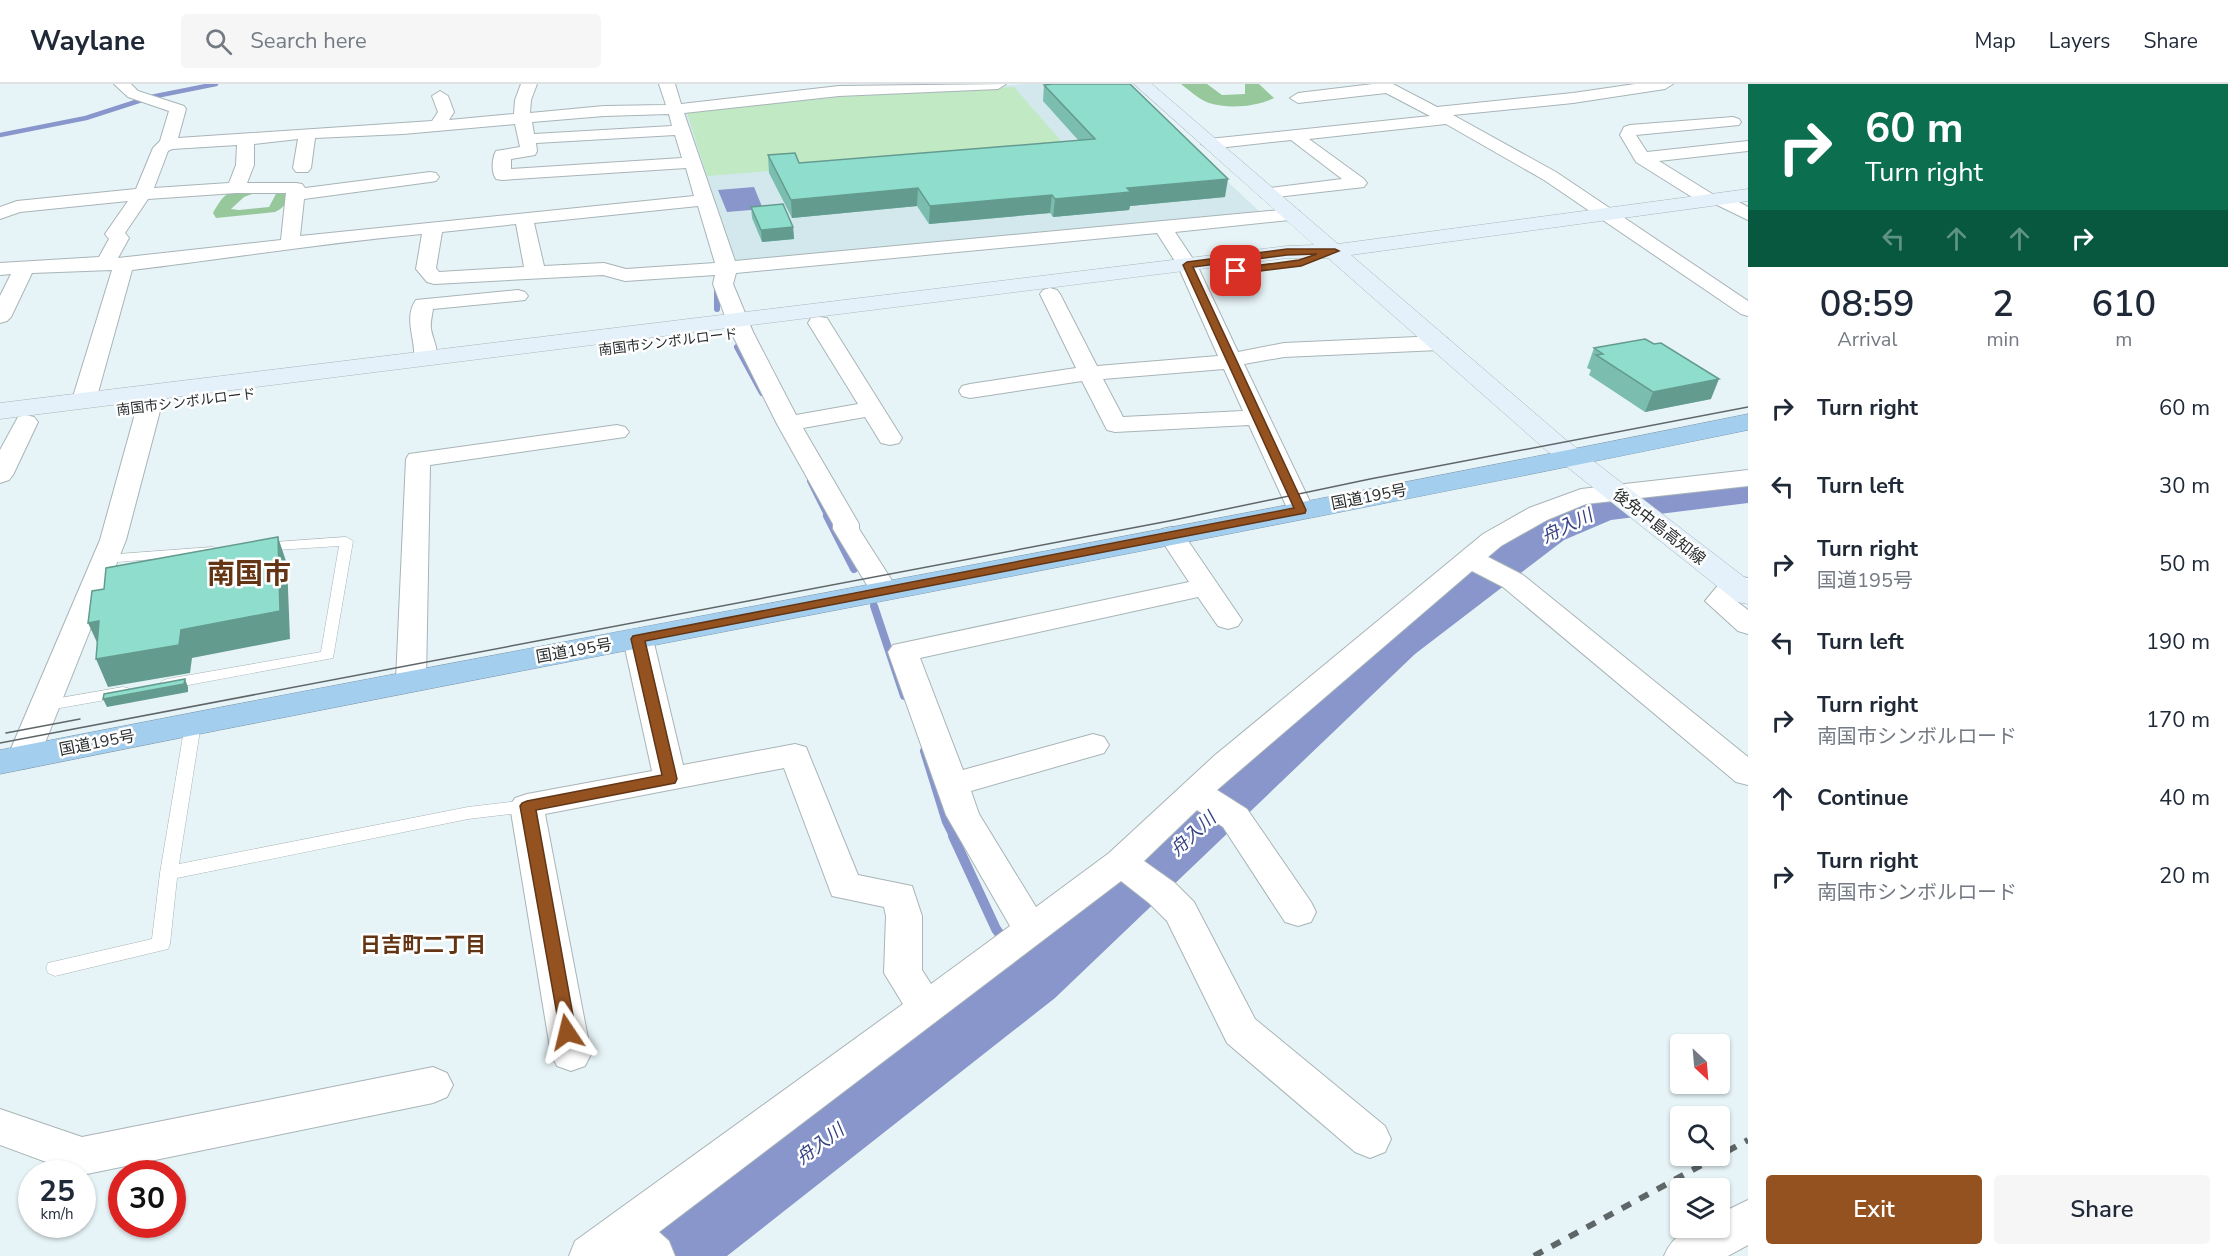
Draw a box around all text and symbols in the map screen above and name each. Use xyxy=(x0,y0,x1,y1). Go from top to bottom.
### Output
search box xyxy=(181,14,601,68)
text: Waylane xyxy=(30,22,145,60)
icon: search xyxy=(202,25,235,58)
text: Search here xyxy=(250,26,367,56)
text: Map xyxy=(1974,27,2016,55)
text: Layers xyxy=(2049,27,2110,55)
text: Share xyxy=(2143,27,2198,55)
text: 60 m xyxy=(1865,100,1964,157)
icon: right xyxy=(1766,108,1844,186)
text: Turn right xyxy=(1865,154,1983,191)
icon: left xyxy=(1877,222,1910,255)
icon: ahead xyxy=(1940,222,1973,255)
icon: ahead xyxy=(2003,222,2036,255)
icon: right xyxy=(2066,222,2099,255)
pin xyxy=(1210,245,1261,296)
icon: arrive xyxy=(1219,254,1252,287)
text: 08:59 xyxy=(1820,280,1915,329)
text: 2 xyxy=(1992,280,2014,329)
text: 610 xyxy=(2091,280,2156,329)
street label: 南国市シンボルロード xyxy=(597,324,739,360)
text: Arrival xyxy=(1837,326,1897,353)
text: min xyxy=(1987,326,2020,353)
text: m xyxy=(2115,326,2132,353)
street label: 南国市シンボルロード xyxy=(115,384,257,420)
icon: right xyxy=(1766,392,1799,425)
text: Turn right xyxy=(1817,393,1918,423)
text: 60 m xyxy=(2159,393,2210,423)
icon: left xyxy=(1766,470,1799,503)
text: Turn left xyxy=(1817,471,1904,501)
text: 30 m xyxy=(2159,471,2210,501)
street label: 国道195号 xyxy=(1329,479,1409,515)
street label: 後免中島高知線 xyxy=(1608,484,1710,570)
water label: 舟入川 xyxy=(1537,503,1598,549)
text: Turn right xyxy=(1817,534,1918,564)
icon: right xyxy=(1766,548,1799,581)
text: 50 m xyxy=(2159,549,2210,579)
district label: 南国市 xyxy=(207,555,291,593)
text: 国道195号 xyxy=(1817,567,1913,594)
icon: left xyxy=(1766,626,1799,659)
text: Turn left xyxy=(1817,627,1904,657)
text: 190 m xyxy=(2146,627,2210,657)
street label: 国道195号 xyxy=(534,633,614,669)
text: Turn right xyxy=(1817,690,1918,720)
icon: right xyxy=(1766,704,1799,737)
text: 170 m xyxy=(2146,705,2210,735)
text: 南国市シンボルロード xyxy=(1817,723,2017,750)
street label: 国道195号 xyxy=(57,725,137,761)
icon: ahead xyxy=(1766,782,1799,815)
text: Continue xyxy=(1817,783,1908,813)
text: 40 m xyxy=(2159,783,2210,813)
water label: 舟入川 xyxy=(1165,805,1222,861)
text: Turn right xyxy=(1817,846,1918,876)
icon: right xyxy=(1766,860,1799,893)
text: 20 m xyxy=(2159,861,2210,891)
text: 南国市シンボルロード xyxy=(1817,879,2017,906)
district label: 日吉町二丁目 xyxy=(360,931,486,959)
position arrow xyxy=(535,1000,599,1064)
north arrow xyxy=(1670,1034,1730,1094)
map controls xyxy=(1670,1034,1730,1238)
button: search xyxy=(1670,1106,1730,1166)
water label: 舟入川 xyxy=(791,1117,850,1170)
speed limit sign: 30 xyxy=(108,1160,186,1238)
text: 25 xyxy=(39,1171,75,1212)
button: Exit xyxy=(1766,1175,1982,1244)
button: Share xyxy=(1994,1175,2210,1244)
button: layers xyxy=(1670,1178,1730,1238)
text: km/h xyxy=(40,1204,74,1224)

